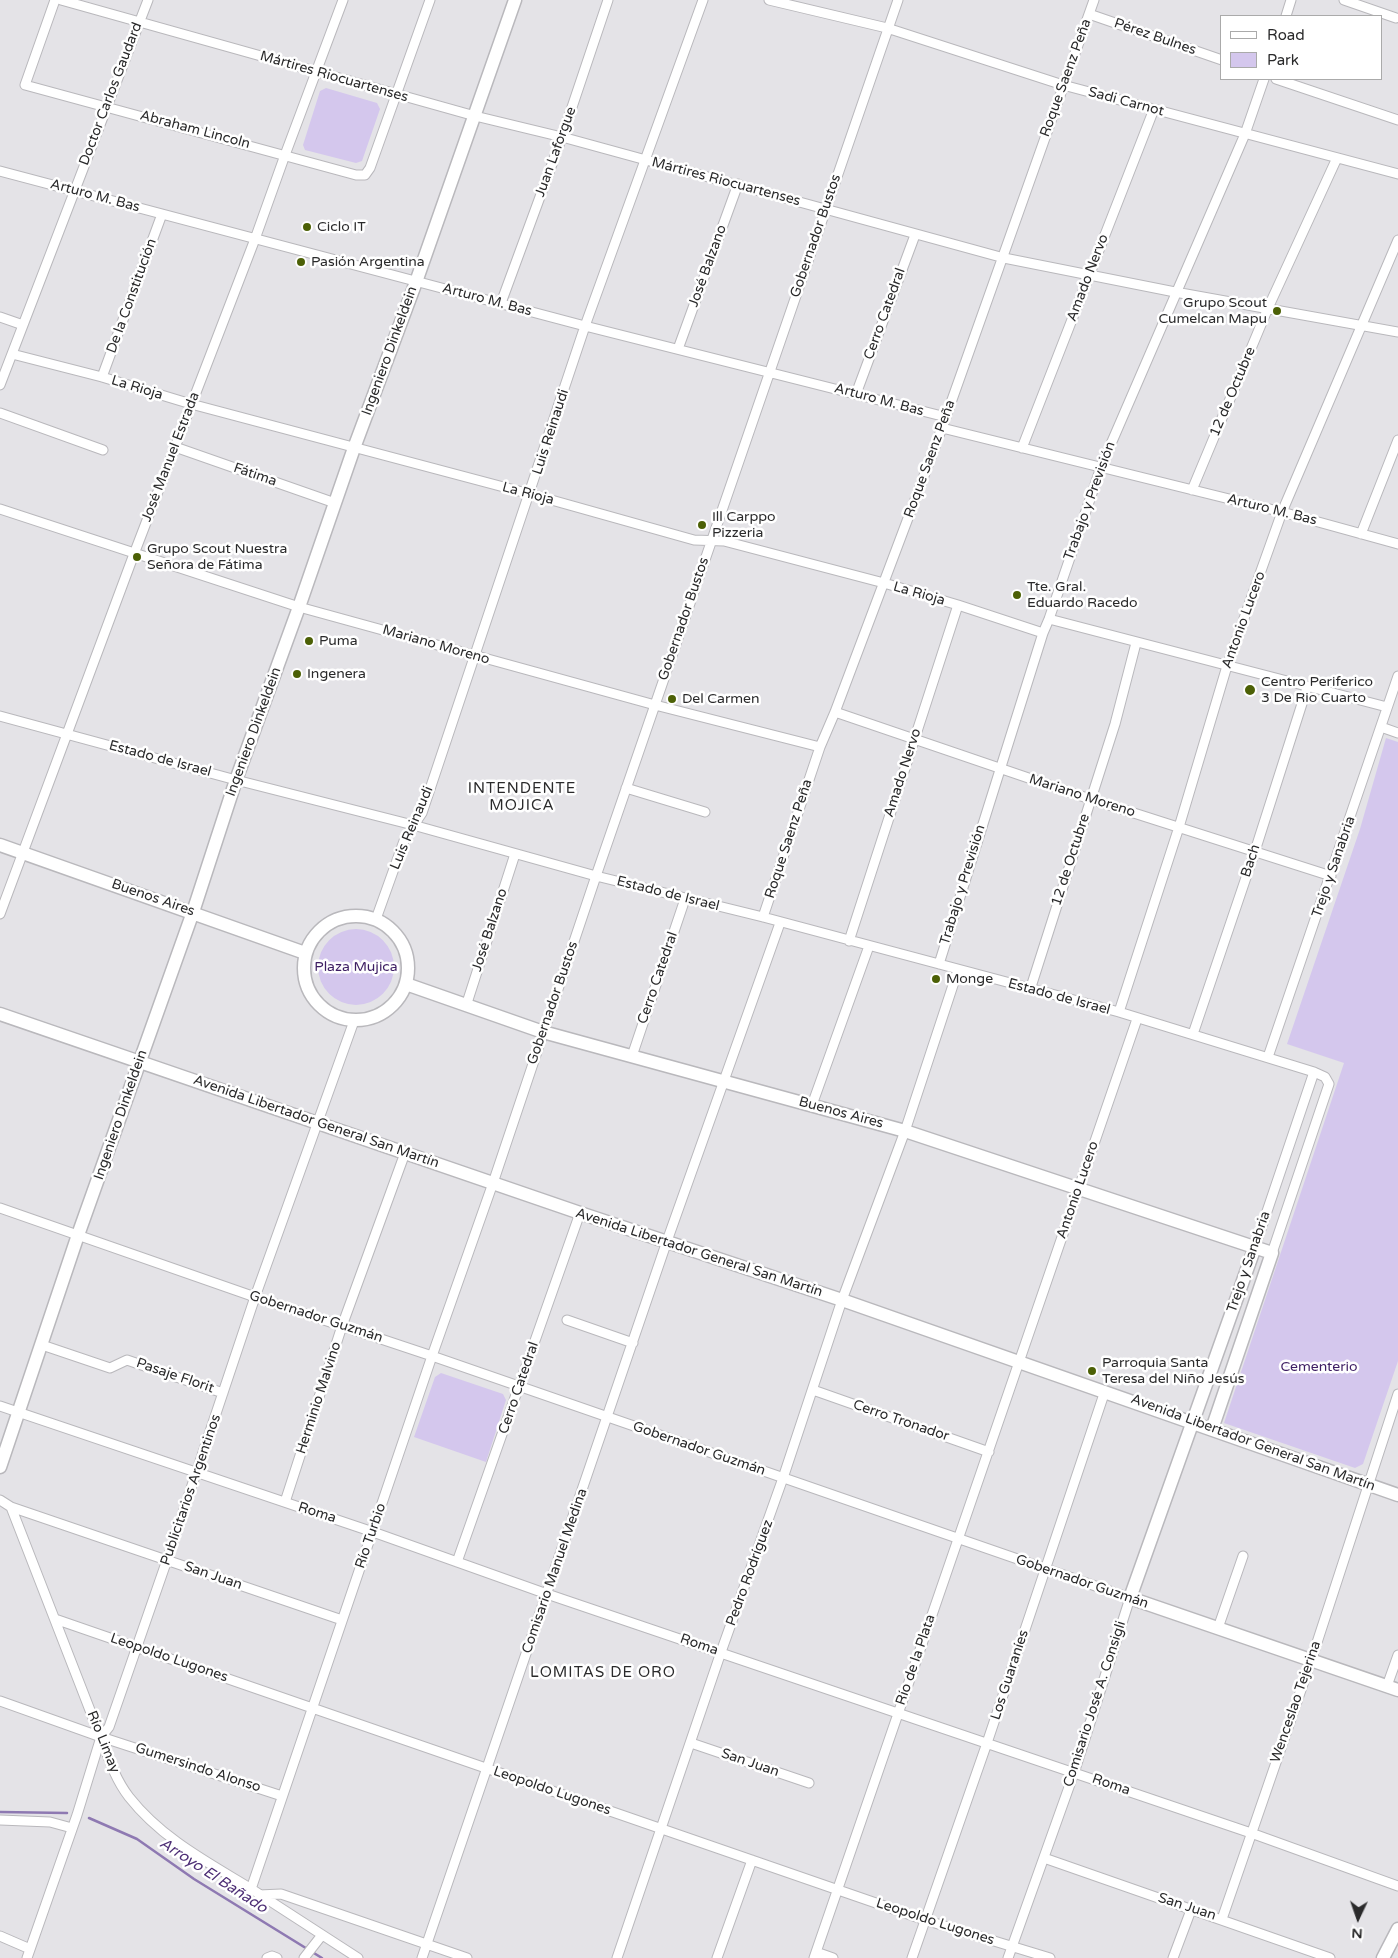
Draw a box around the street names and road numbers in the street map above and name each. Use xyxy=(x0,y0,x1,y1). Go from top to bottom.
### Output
street label: Pérez Bulnes xyxy=(1112,15,1198,59)
street label: Roque Saenz Peña xyxy=(1037,17,1095,139)
street label: Doctor Carlos Gaudard xyxy=(76,20,146,168)
street label: Mártires Riocuartenses xyxy=(258,48,410,106)
street label: Sadi Carnot xyxy=(1086,84,1166,120)
street label: Juan Laforgue xyxy=(532,105,580,199)
street label: Abraham Lincoln xyxy=(138,107,252,153)
street label: Mártires Riocuartenses xyxy=(650,154,802,210)
street label: Gobernador Bustos xyxy=(787,172,845,300)
street label: Arturo M. Bas xyxy=(48,176,142,216)
street label: José Balzano xyxy=(685,223,731,309)
street label: Amado Nervo xyxy=(1064,232,1112,324)
street label: De la Constitución xyxy=(103,236,161,356)
street label: Cerro Catedral xyxy=(861,266,909,362)
street label: Arturo M. Bas xyxy=(440,280,534,320)
street label: Ingeniero Dinkeldein xyxy=(359,284,421,418)
street label: 12 de Octubre xyxy=(1207,345,1259,439)
street label: La Rioja xyxy=(109,372,165,404)
street label: Arturo M. Bas xyxy=(832,380,926,420)
street label: Luis Reinaudi xyxy=(529,387,573,477)
street label: José Manuel Estrada xyxy=(139,390,203,524)
street label: Roque Saenz Peña xyxy=(901,398,959,520)
street label: Trabajo y Previsión xyxy=(1061,439,1119,563)
street label: Fátima xyxy=(231,460,279,490)
street label: La Rioja xyxy=(500,479,556,509)
street label: Arturo M. Bas xyxy=(1225,491,1319,529)
street label: Gobernador Bustos xyxy=(655,555,713,683)
street label: Antonio Lucero xyxy=(1219,569,1269,671)
street label: La Rioja xyxy=(891,579,947,609)
street label: Mariano Moreno xyxy=(380,622,492,668)
street label: Ingeniero Dinkeldein xyxy=(223,665,285,799)
street label: Amado Nervo xyxy=(881,727,925,819)
street label: Estado de Israel xyxy=(107,737,213,781)
street label: Mariano Moreno xyxy=(1027,771,1137,821)
street label: Roque Saenz Peña xyxy=(762,777,816,901)
street label: Luis Reinaudi xyxy=(387,784,437,872)
street label: 12 de Octubre xyxy=(1048,812,1094,908)
street label: Trejo y Sanabria xyxy=(1309,814,1359,920)
street label: Trabajo y Previsión xyxy=(937,823,989,947)
street label: Bach xyxy=(1238,842,1264,880)
street label: Estado de Israel xyxy=(615,873,721,915)
street label: Buenos Aires xyxy=(109,876,197,920)
street label: José Balzano xyxy=(469,886,511,974)
street label: Cerro Catedral xyxy=(634,930,682,1026)
street label: Gobernador Bustos xyxy=(524,939,582,1067)
street label: Estado de Israel xyxy=(1006,975,1112,1019)
street label: Ingeniero Dinkeldein xyxy=(91,1048,151,1182)
street label: Avenida Libertador General San Martín xyxy=(191,1072,441,1172)
street label: Buenos Aires xyxy=(797,1094,885,1132)
street label: Antonio Lucero xyxy=(1053,1139,1103,1241)
street label: Avenida Libertador General San Martín xyxy=(573,1205,825,1301)
street label: Trejo y Sanabria xyxy=(1224,1209,1274,1315)
street label: Gobernador Guzmán xyxy=(247,1287,385,1347)
street label: Herminio Malvino xyxy=(293,1340,345,1456)
street label: Cerro Catedral xyxy=(495,1340,543,1436)
street label: Pasaje Florit xyxy=(134,1355,216,1397)
street label: Avenida Libertador General San Martín xyxy=(1128,1391,1378,1495)
street label: Cerro Tronador xyxy=(851,1397,951,1445)
street label: Publicitarios Argentinos xyxy=(157,1412,225,1568)
street label: Gobernador Guzmán xyxy=(630,1418,768,1480)
street label: Comisario Manuel Medina xyxy=(519,1486,591,1656)
street label: Roma xyxy=(296,1499,338,1527)
street label: Río Turbio xyxy=(352,1501,390,1571)
street label: Pedro Rodríguez xyxy=(723,1518,777,1628)
street label: Gobernador Guzmán xyxy=(1013,1551,1151,1613)
street label: San Juan xyxy=(182,1558,244,1594)
street label: Río de la Plata xyxy=(893,1612,939,1708)
street label: Comisario José A. Consigli xyxy=(1060,1619,1130,1789)
street label: Los Guaraníes xyxy=(988,1628,1032,1722)
street label: Leopoldo Lugones xyxy=(108,1630,230,1686)
street label: Roma xyxy=(678,1631,720,1659)
street label: Wenceslao Tejerina xyxy=(1267,1639,1325,1765)
street label: Río Limay xyxy=(83,1709,123,1775)
street label: Gumersindo Alonso xyxy=(133,1740,263,1796)
street label: San Juan xyxy=(719,1745,781,1781)
street label: Leopoldo Lugones xyxy=(491,1763,613,1819)
street label: Roma xyxy=(1090,1771,1132,1799)
street label: San Juan xyxy=(1156,1890,1218,1924)
street label: Leopoldo Lugones xyxy=(874,1895,996,1949)

